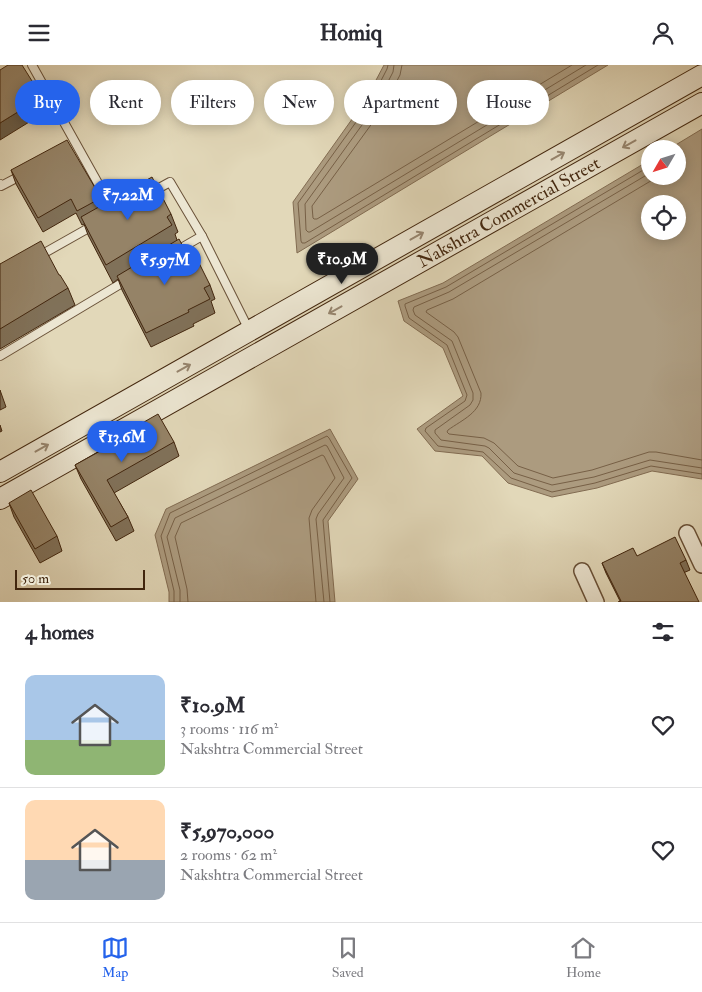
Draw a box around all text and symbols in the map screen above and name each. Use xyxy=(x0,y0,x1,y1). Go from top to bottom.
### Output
icon: menu xyxy=(25,19,53,47)
text: Homiq xyxy=(320,19,382,47)
icon: person xyxy=(649,19,677,47)
chip: Buy xyxy=(15,80,80,125)
chip: Rent xyxy=(90,80,161,125)
chip: Filters xyxy=(171,80,254,125)
chip: New xyxy=(264,80,334,125)
chip: Apartment xyxy=(344,80,457,125)
chip: House xyxy=(467,80,549,125)
one-way arrow xyxy=(622,139,637,149)
north arrow xyxy=(641,140,686,185)
map controls xyxy=(641,140,686,240)
one-way arrow xyxy=(551,151,565,161)
street label: Nakshtra Commercial Street xyxy=(414,152,604,273)
pin: ₹7.22M xyxy=(87,179,169,221)
text: ₹7.22M xyxy=(103,185,153,205)
button: locate xyxy=(641,195,686,240)
one-way arrow xyxy=(409,231,424,241)
pin: ₹5.97M xyxy=(124,243,206,286)
pin: ₹10.9M xyxy=(301,243,383,285)
text: ₹10.9M xyxy=(317,249,367,269)
text: ₹5.97M xyxy=(140,250,190,270)
one-way arrow xyxy=(329,305,343,315)
one-way arrow xyxy=(176,363,191,372)
pin: ₹13.6M xyxy=(81,421,163,463)
text: ₹13.6M xyxy=(98,427,146,447)
one-way arrow xyxy=(35,442,49,452)
scale bar xyxy=(15,567,145,590)
text: 50 m xyxy=(22,570,49,587)
icon: filters xyxy=(649,618,677,646)
text: 4 homes xyxy=(25,619,94,646)
text: ₹10.9M xyxy=(180,692,245,719)
icon: home xyxy=(65,695,125,755)
icon: heart xyxy=(649,711,677,739)
text: 3 rooms · 116 m² xyxy=(180,719,278,739)
text: Nakshtra Commercial Street xyxy=(180,739,363,759)
text: ₹5,970,000 xyxy=(180,818,274,845)
icon: home xyxy=(65,820,125,880)
icon: heart xyxy=(649,836,677,864)
text: 2 rooms · 62 m² xyxy=(180,845,277,865)
text: Nakshtra Commercial Street xyxy=(180,865,363,885)
tab: Map xyxy=(101,934,129,981)
tab: Saved xyxy=(332,934,364,981)
tab: Home xyxy=(566,934,601,981)

